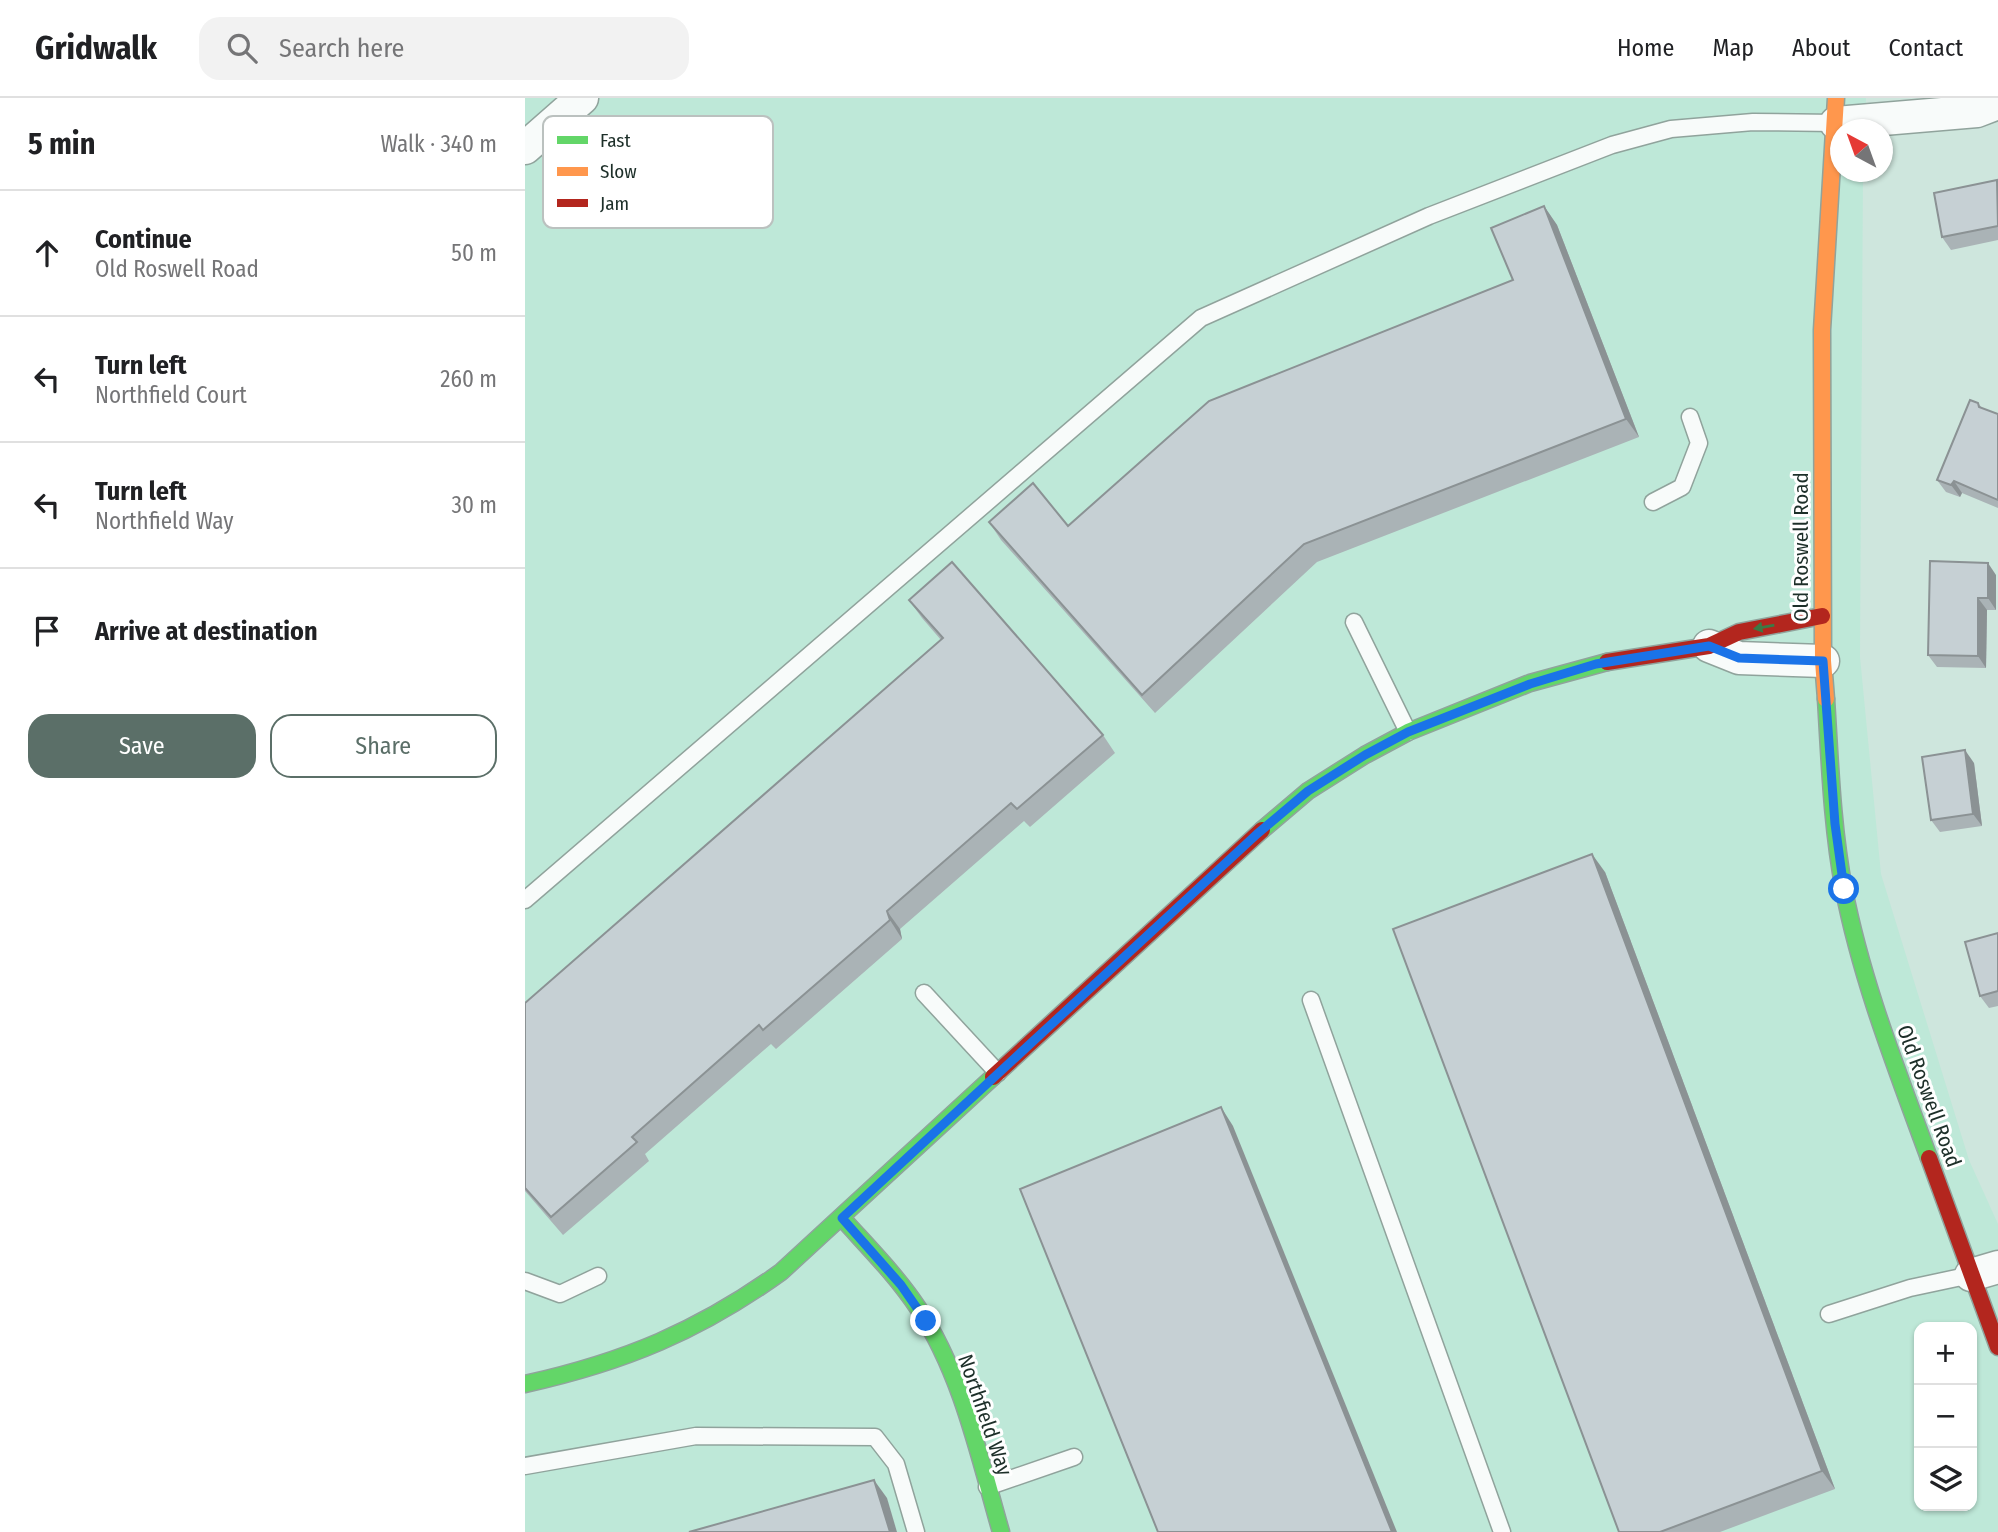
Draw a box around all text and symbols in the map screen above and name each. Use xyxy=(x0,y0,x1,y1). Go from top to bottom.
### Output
search box xyxy=(199,17,689,80)
text: Gridwalk xyxy=(35,28,157,68)
icon: search xyxy=(223,29,261,67)
text: Search here xyxy=(279,33,404,64)
text: Home xyxy=(1617,34,1674,62)
text: Map xyxy=(1712,34,1754,62)
text: About xyxy=(1792,34,1850,62)
text: Contact xyxy=(1888,34,1963,62)
legend xyxy=(543,116,773,228)
north arrow xyxy=(1830,119,1893,182)
text: 5 min xyxy=(28,126,95,162)
text: Fast xyxy=(600,129,631,152)
text: Walk · 340 m xyxy=(380,130,497,158)
text: Slow xyxy=(600,160,637,183)
text: Jam xyxy=(600,192,629,215)
text: Continue xyxy=(95,224,192,255)
icon: ahead xyxy=(28,234,66,272)
text: 50 m xyxy=(451,239,497,267)
text: Old Roswell Road xyxy=(95,255,259,283)
text: Turn left xyxy=(95,350,187,381)
icon: left xyxy=(28,360,66,398)
text: 260 m xyxy=(440,365,497,393)
text: Northfield Court xyxy=(95,381,247,409)
street label: Old Roswell Road xyxy=(1788,472,1814,622)
text: Turn left xyxy=(95,476,187,507)
icon: left xyxy=(28,486,66,524)
text: 30 m xyxy=(452,491,497,519)
text: Northfield Way xyxy=(95,507,234,535)
icon: arrive xyxy=(28,612,66,650)
text: Arrive at destination xyxy=(95,616,318,647)
one-way arrow xyxy=(1753,622,1775,633)
button: Save xyxy=(28,714,256,778)
button: Share xyxy=(270,714,497,778)
route start xyxy=(1828,873,1859,904)
street label: Old Roswell Road xyxy=(1891,1021,1967,1171)
route end xyxy=(910,1305,941,1336)
map controls xyxy=(1914,1322,1977,1511)
button: + xyxy=(1914,1322,1977,1385)
street label: Northfield Way xyxy=(952,1351,1018,1480)
button: − xyxy=(1914,1385,1977,1448)
button: layers xyxy=(1914,1448,1977,1511)

